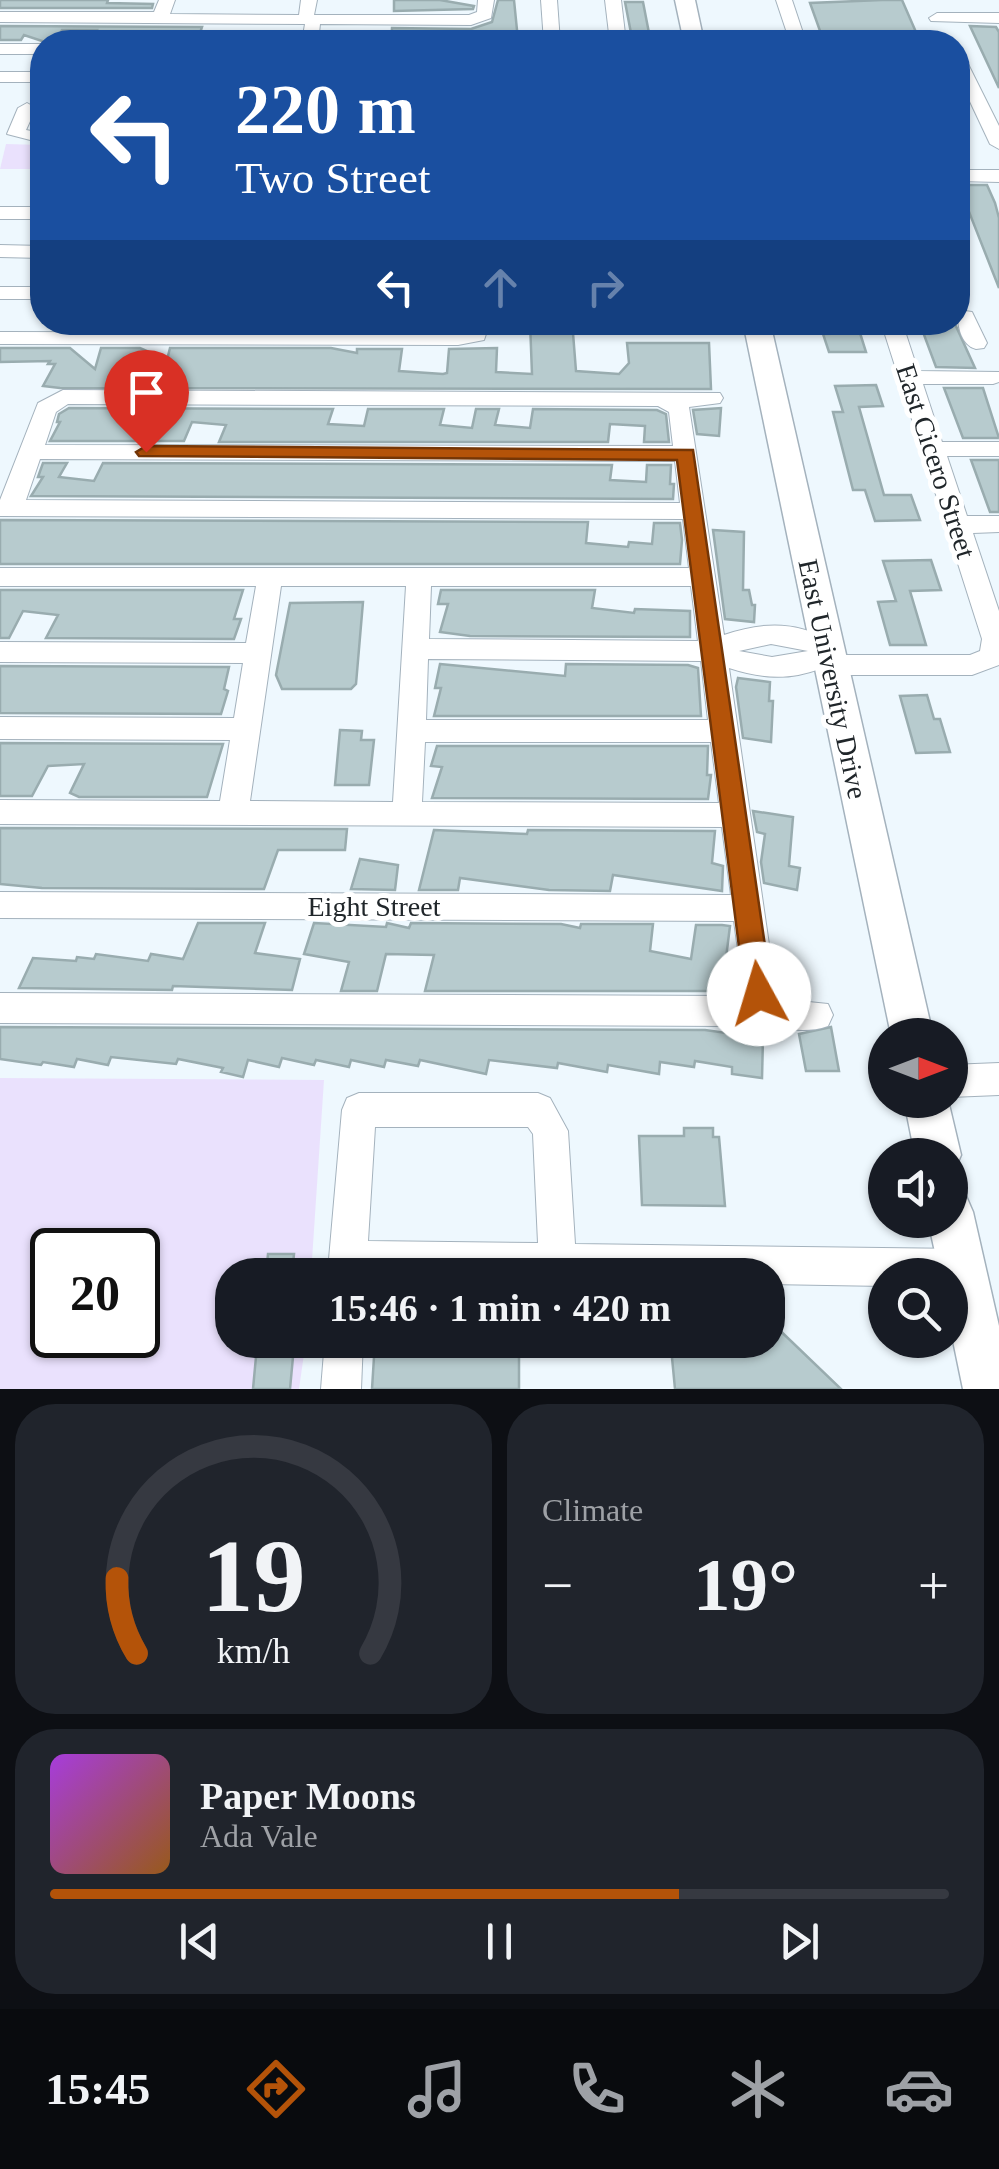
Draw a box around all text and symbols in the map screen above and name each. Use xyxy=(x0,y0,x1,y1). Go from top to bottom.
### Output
icon: left xyxy=(70,70,200,200)
text: 220 m xyxy=(235,71,416,148)
text: Two Street xyxy=(235,153,431,203)
icon: left xyxy=(368,260,423,315)
icon: ahead xyxy=(473,260,528,315)
icon: right xyxy=(578,260,633,315)
pin xyxy=(104,350,189,453)
street label: East Cicero Street xyxy=(890,360,982,562)
icon: arrive xyxy=(119,365,174,420)
street label: East University Drive xyxy=(792,556,874,802)
street label: Eight Street xyxy=(308,891,441,922)
position arrow xyxy=(707,942,811,1046)
north arrow xyxy=(868,1018,968,1118)
map controls xyxy=(868,1018,968,1358)
button: sound xyxy=(868,1138,968,1238)
speed limit sign: 20 xyxy=(30,1228,160,1358)
button: search xyxy=(868,1258,968,1358)
text: 15:46 · 1 min · 420 m xyxy=(329,1287,671,1329)
text: Climate xyxy=(542,1492,643,1528)
text: 19 xyxy=(202,1518,306,1633)
text: 19° xyxy=(693,1543,798,1626)
text: − xyxy=(542,1555,573,1616)
text: + xyxy=(918,1555,949,1616)
text: km/h xyxy=(217,1631,290,1671)
text: Paper Moons xyxy=(200,1775,416,1817)
text: Ada Vale xyxy=(200,1818,318,1854)
icon: previous xyxy=(172,1914,227,1969)
icon: pause xyxy=(472,1914,527,1969)
icon: next xyxy=(772,1914,827,1969)
icon: directions xyxy=(241,2054,311,2124)
icon: music xyxy=(402,2054,472,2124)
icon: phone xyxy=(562,2054,632,2124)
icon: climate xyxy=(723,2054,793,2124)
icon: car xyxy=(884,2054,954,2124)
text: 15:45 xyxy=(45,2064,150,2114)

